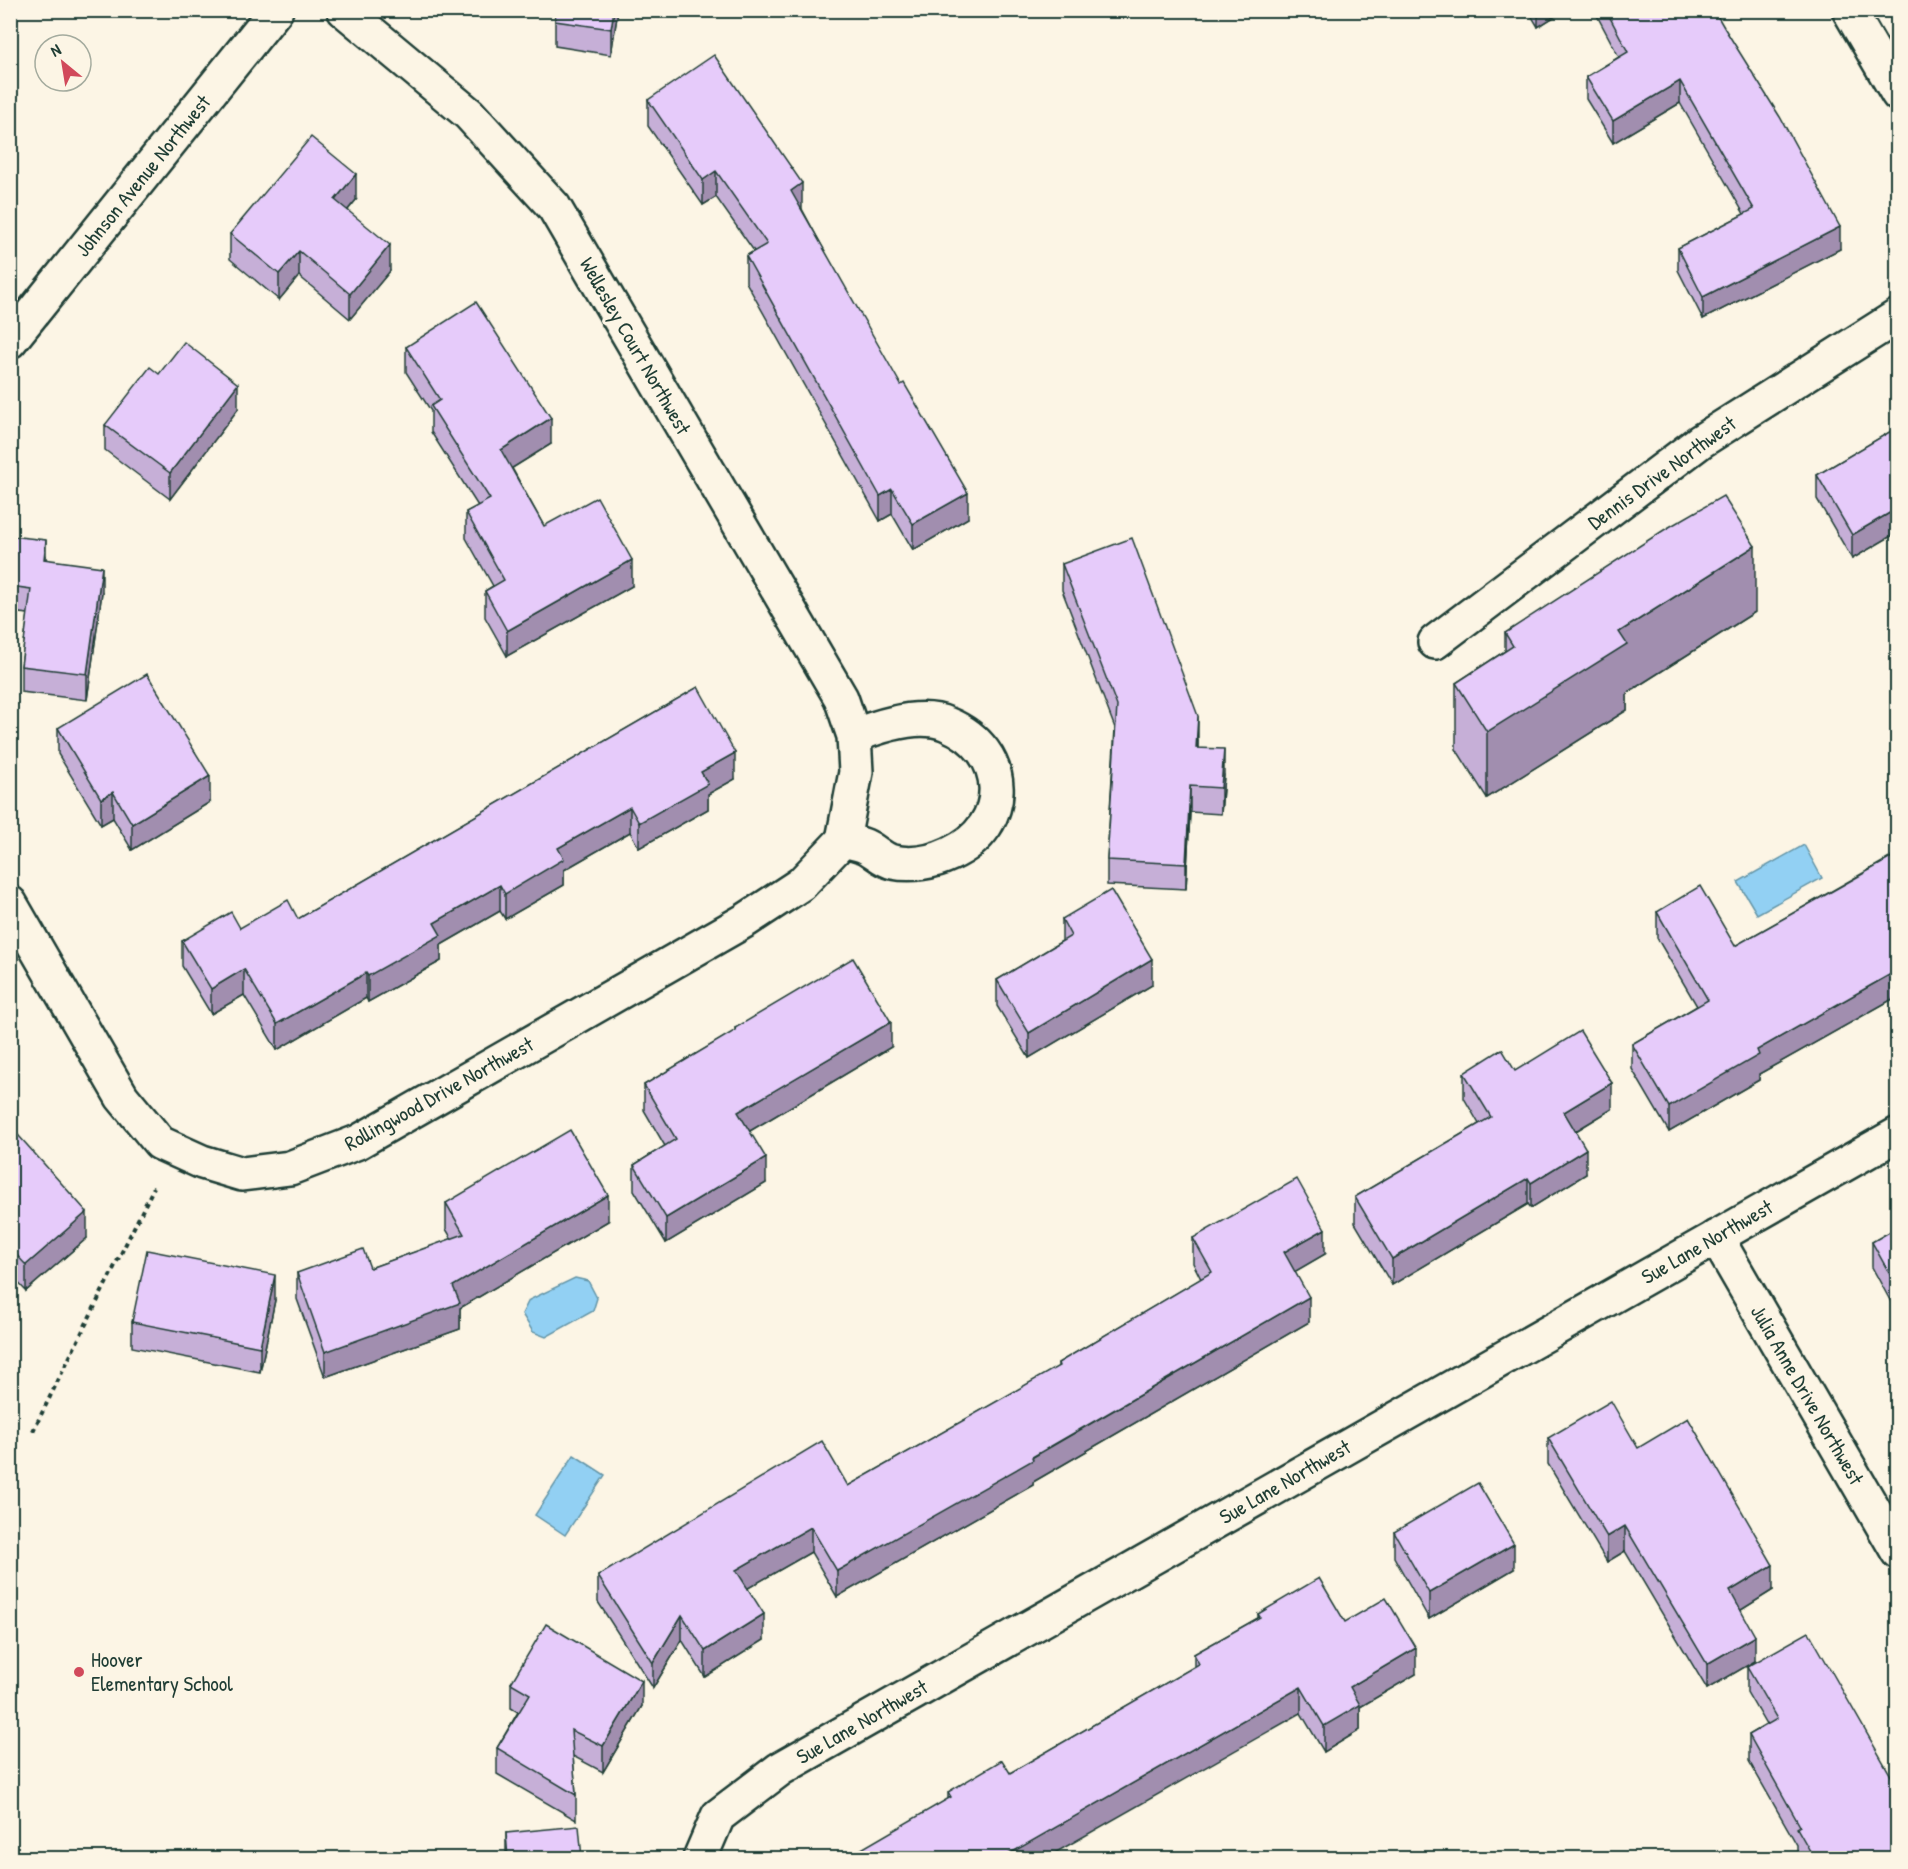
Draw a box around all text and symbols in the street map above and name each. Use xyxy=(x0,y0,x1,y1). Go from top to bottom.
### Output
north arrow xyxy=(33,33,93,93)
text: N xyxy=(46,38,65,62)
street label: Johnson Avenue Northwest xyxy=(68,88,218,263)
street label: Wellesley Court Northwest xyxy=(573,252,698,440)
street label: Dennis Drive Northwest xyxy=(1582,409,1742,536)
street label: Rollingwood Drive Northwest xyxy=(339,1029,539,1158)
street label: Sue Lane Northwest xyxy=(1636,1192,1778,1291)
street label: Julia Anne Drive Northwest xyxy=(1744,1299,1871,1491)
street label: Sue Lane Northwest xyxy=(1214,1432,1356,1531)
place label: Hoover Elementary School xyxy=(91,1645,233,1698)
marker: Hoover Elementary School xyxy=(72,1665,86,1679)
street label: Sue Lane Northwest xyxy=(791,1672,933,1771)

